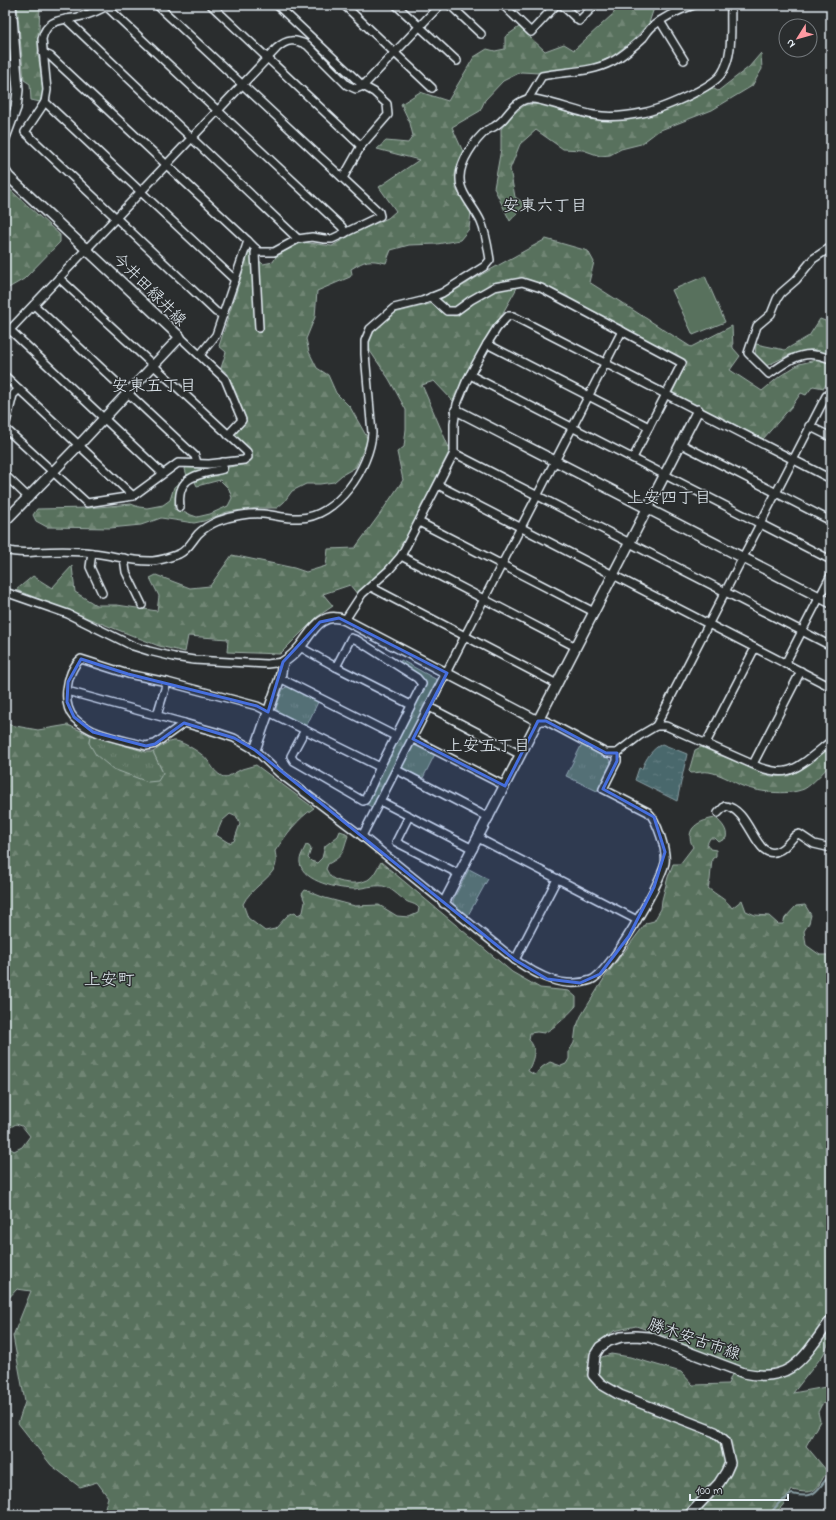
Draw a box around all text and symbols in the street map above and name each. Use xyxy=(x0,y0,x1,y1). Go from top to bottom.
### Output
north arrow xyxy=(778,18,818,58)
text: N xyxy=(782,36,799,51)
district label: 安東六丁目 xyxy=(503,194,588,219)
street label: 今井田緑井線 xyxy=(107,248,191,332)
district label: 安東五丁目 xyxy=(112,374,197,399)
district label: 上安四丁目 xyxy=(627,486,712,511)
district label: 上安五丁目 xyxy=(446,734,531,759)
district label: 上安町 xyxy=(84,968,135,993)
street label: 勝木安古市線 xyxy=(645,1313,743,1367)
scale bar xyxy=(690,1476,788,1502)
text: 100 m xyxy=(696,1482,723,1500)

